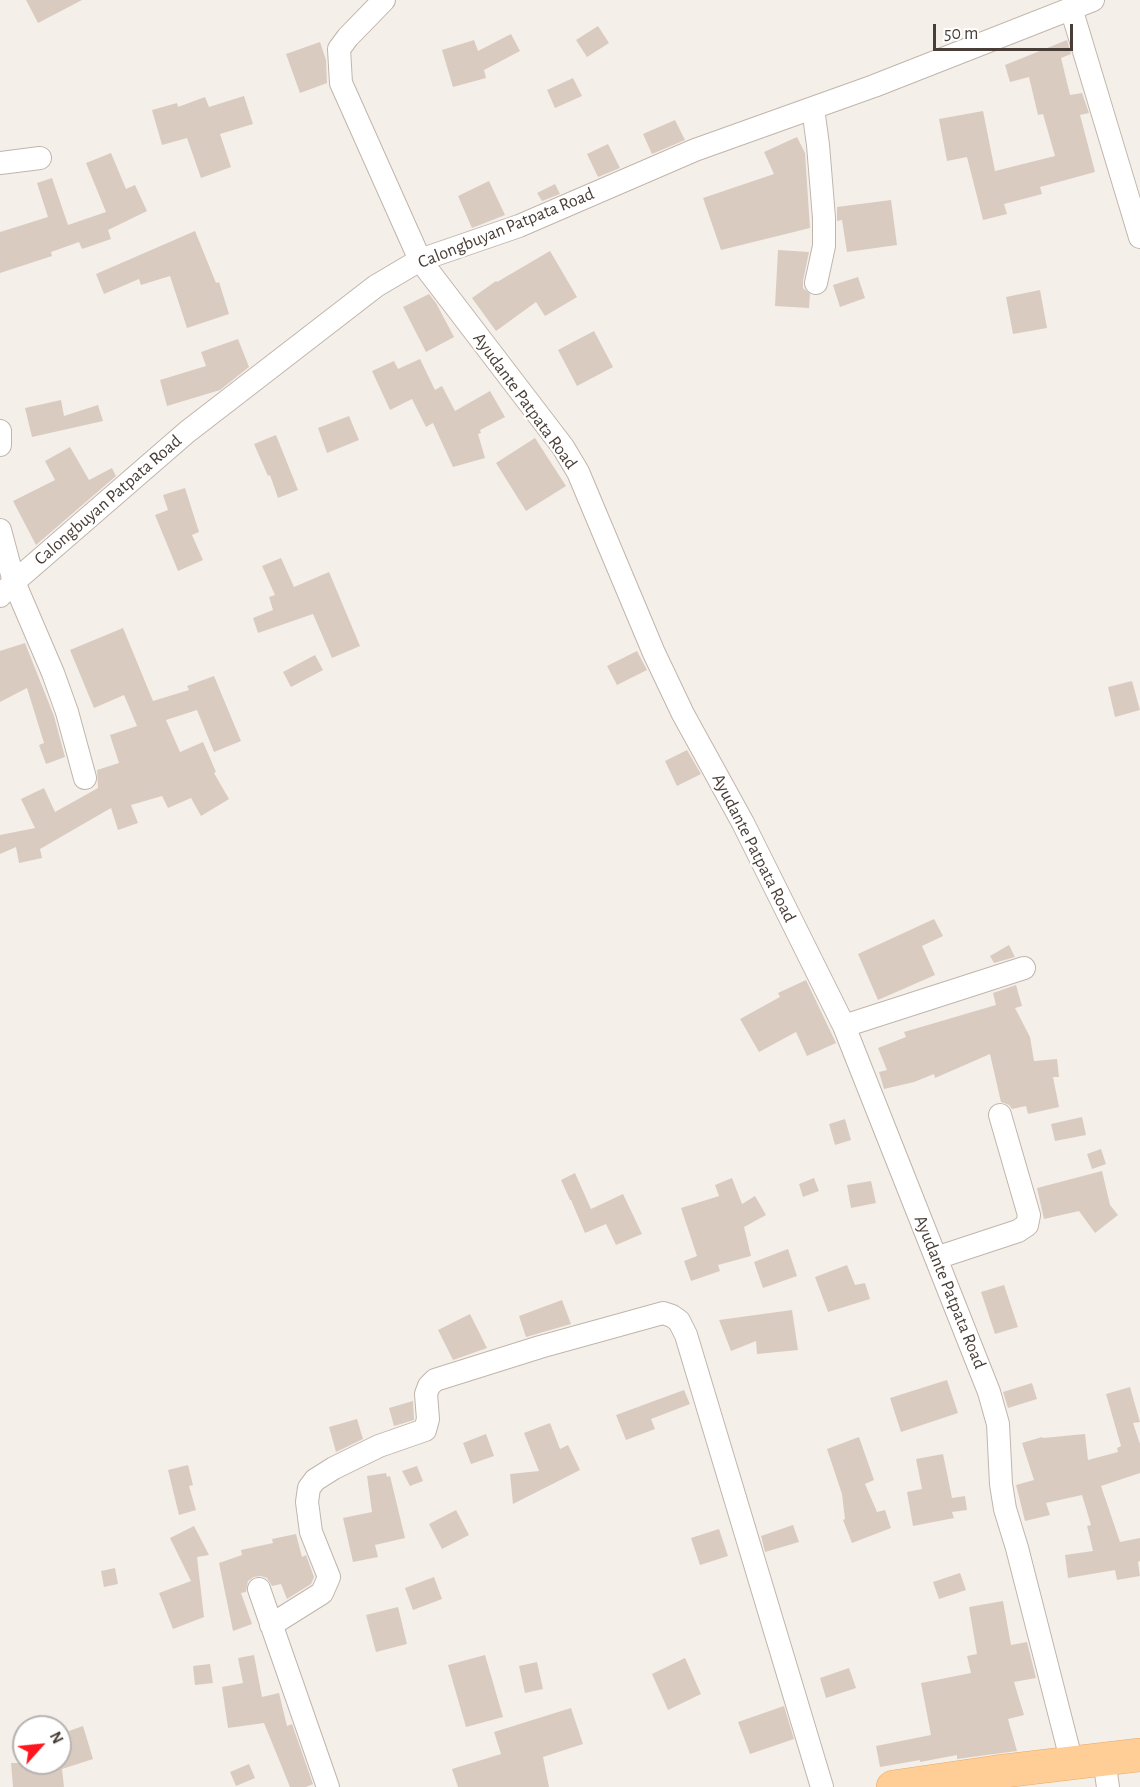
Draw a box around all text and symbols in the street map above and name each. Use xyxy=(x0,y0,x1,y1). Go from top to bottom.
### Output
scale bar xyxy=(936,12,1076,50)
text: 50 m xyxy=(944,25,978,43)
street label: Calongbuyan Patpata Road xyxy=(415,183,597,273)
street label: Ayudante Patpata Road xyxy=(468,328,582,474)
street label: Calongbuyan Patpata Road xyxy=(30,430,186,570)
street label: Ayudante Patpata Road xyxy=(707,770,801,926)
street label: Ayudante Patpata Road xyxy=(909,1212,991,1372)
north arrow xyxy=(12,1715,72,1775)
text: N xyxy=(47,1729,66,1746)

